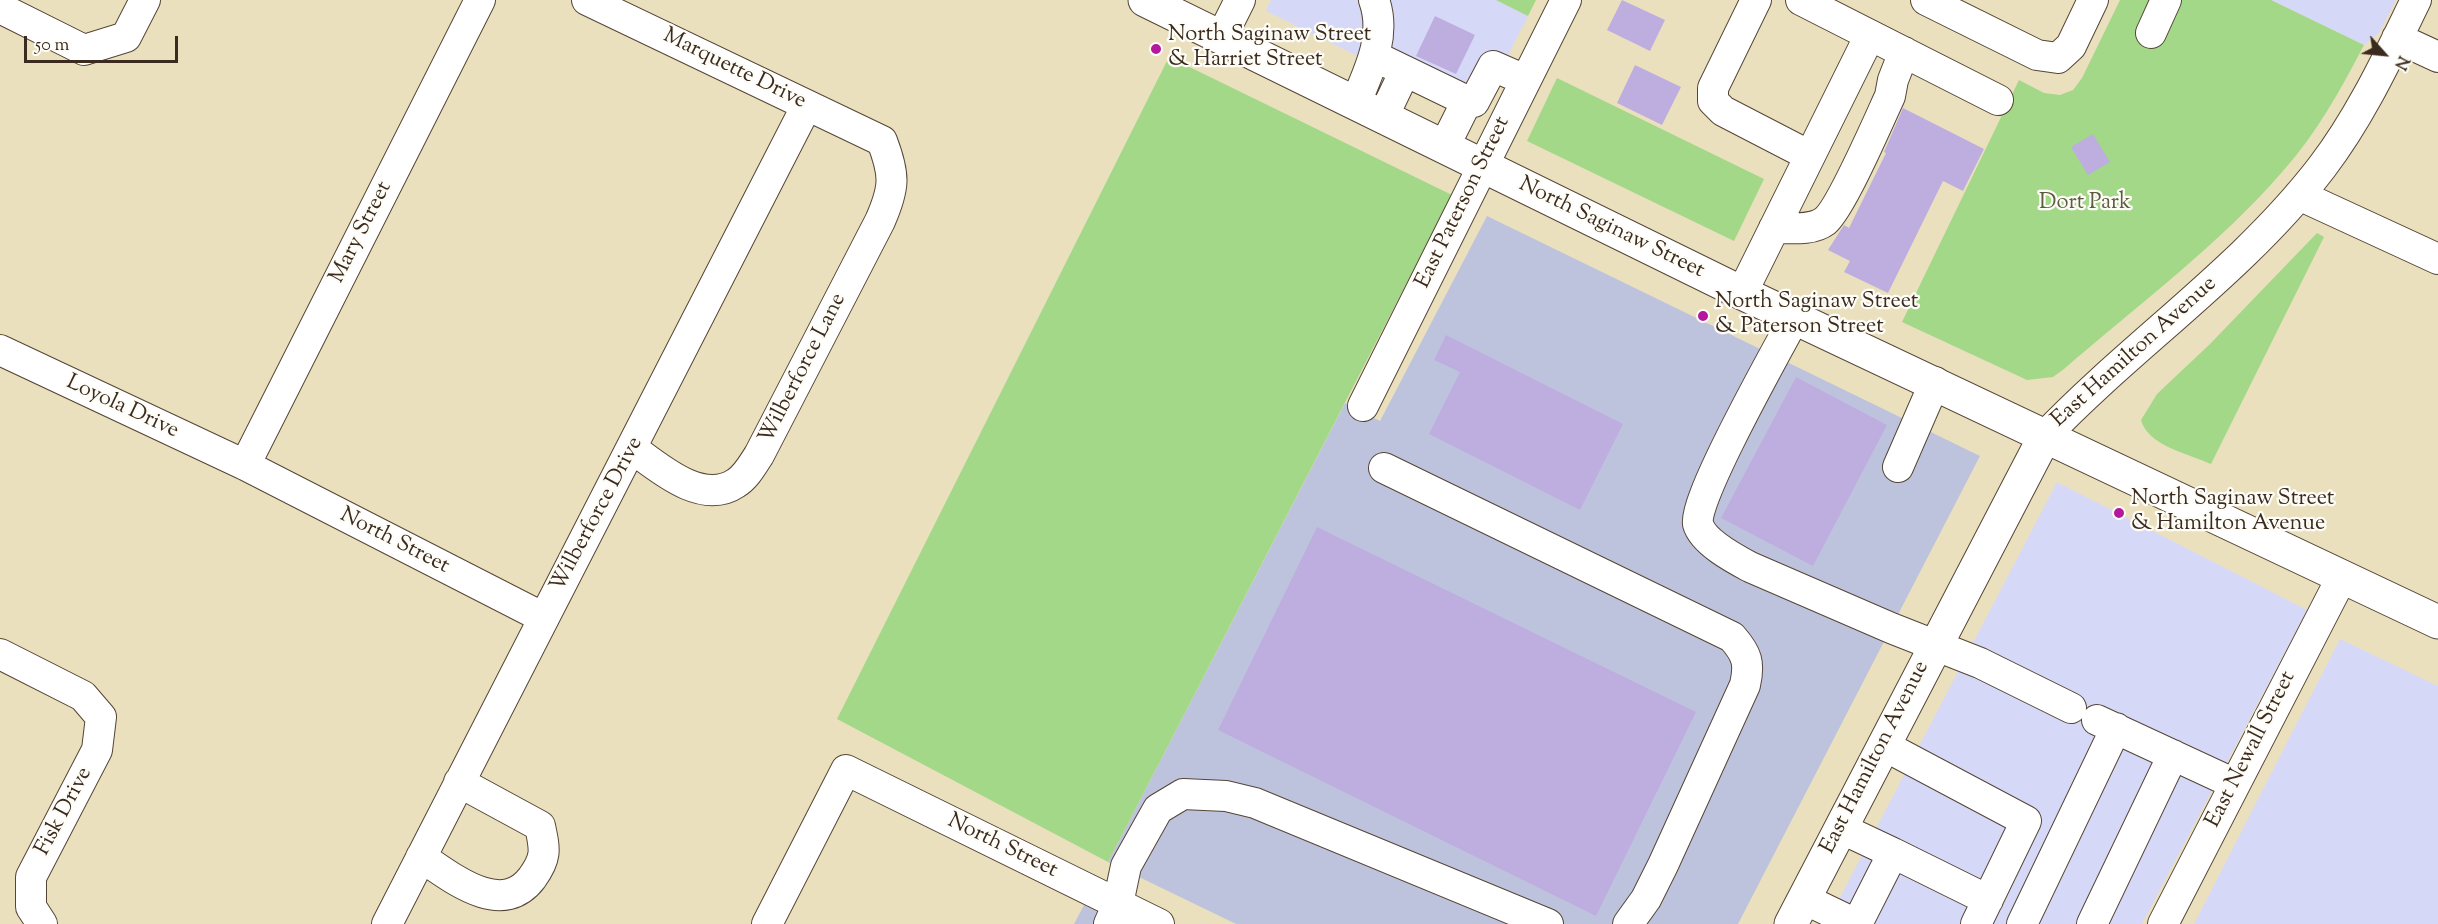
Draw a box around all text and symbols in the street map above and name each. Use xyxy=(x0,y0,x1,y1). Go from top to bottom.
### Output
place label: North Saginaw Street & Harriet Street xyxy=(1168,23,1371,74)
scale bar xyxy=(27,24,182,62)
street label: Marquette Drive xyxy=(658,24,810,116)
north arrow xyxy=(2354,24,2414,84)
text: 50 m xyxy=(35,33,69,59)
marker: North Saginaw Street & Harriet Street xyxy=(1149,42,1163,56)
text: N xyxy=(2387,51,2414,73)
street label: East Paterson Street xyxy=(1411,113,1517,293)
street label: North Saginaw Street xyxy=(1514,173,1708,285)
street label: Mary Street xyxy=(325,178,399,288)
park label: Dort Park xyxy=(2039,191,2131,217)
street label: East Hamilton Avenue xyxy=(2047,272,2223,434)
street label: Wilberforce Lane xyxy=(755,290,853,448)
place label: North Saginaw Street & Paterson Street xyxy=(1715,290,1918,342)
marker: North Saginaw Street & Paterson Street xyxy=(1696,309,1710,323)
street label: Loyola Drive xyxy=(62,370,182,446)
street label: Wilberforce Drive xyxy=(546,433,650,597)
place label: North Saginaw Street & Hamilton Avenue xyxy=(2131,487,2334,538)
street label: North Street xyxy=(335,503,453,581)
marker: North Saginaw Street & Hamilton Avenue xyxy=(2112,506,2126,520)
street label: East Hamilton Avenue xyxy=(1816,657,1936,859)
street label: East Newall Street xyxy=(2201,667,2303,833)
street label: Fisk Drive xyxy=(31,763,99,861)
street label: North Street xyxy=(943,809,1061,885)

